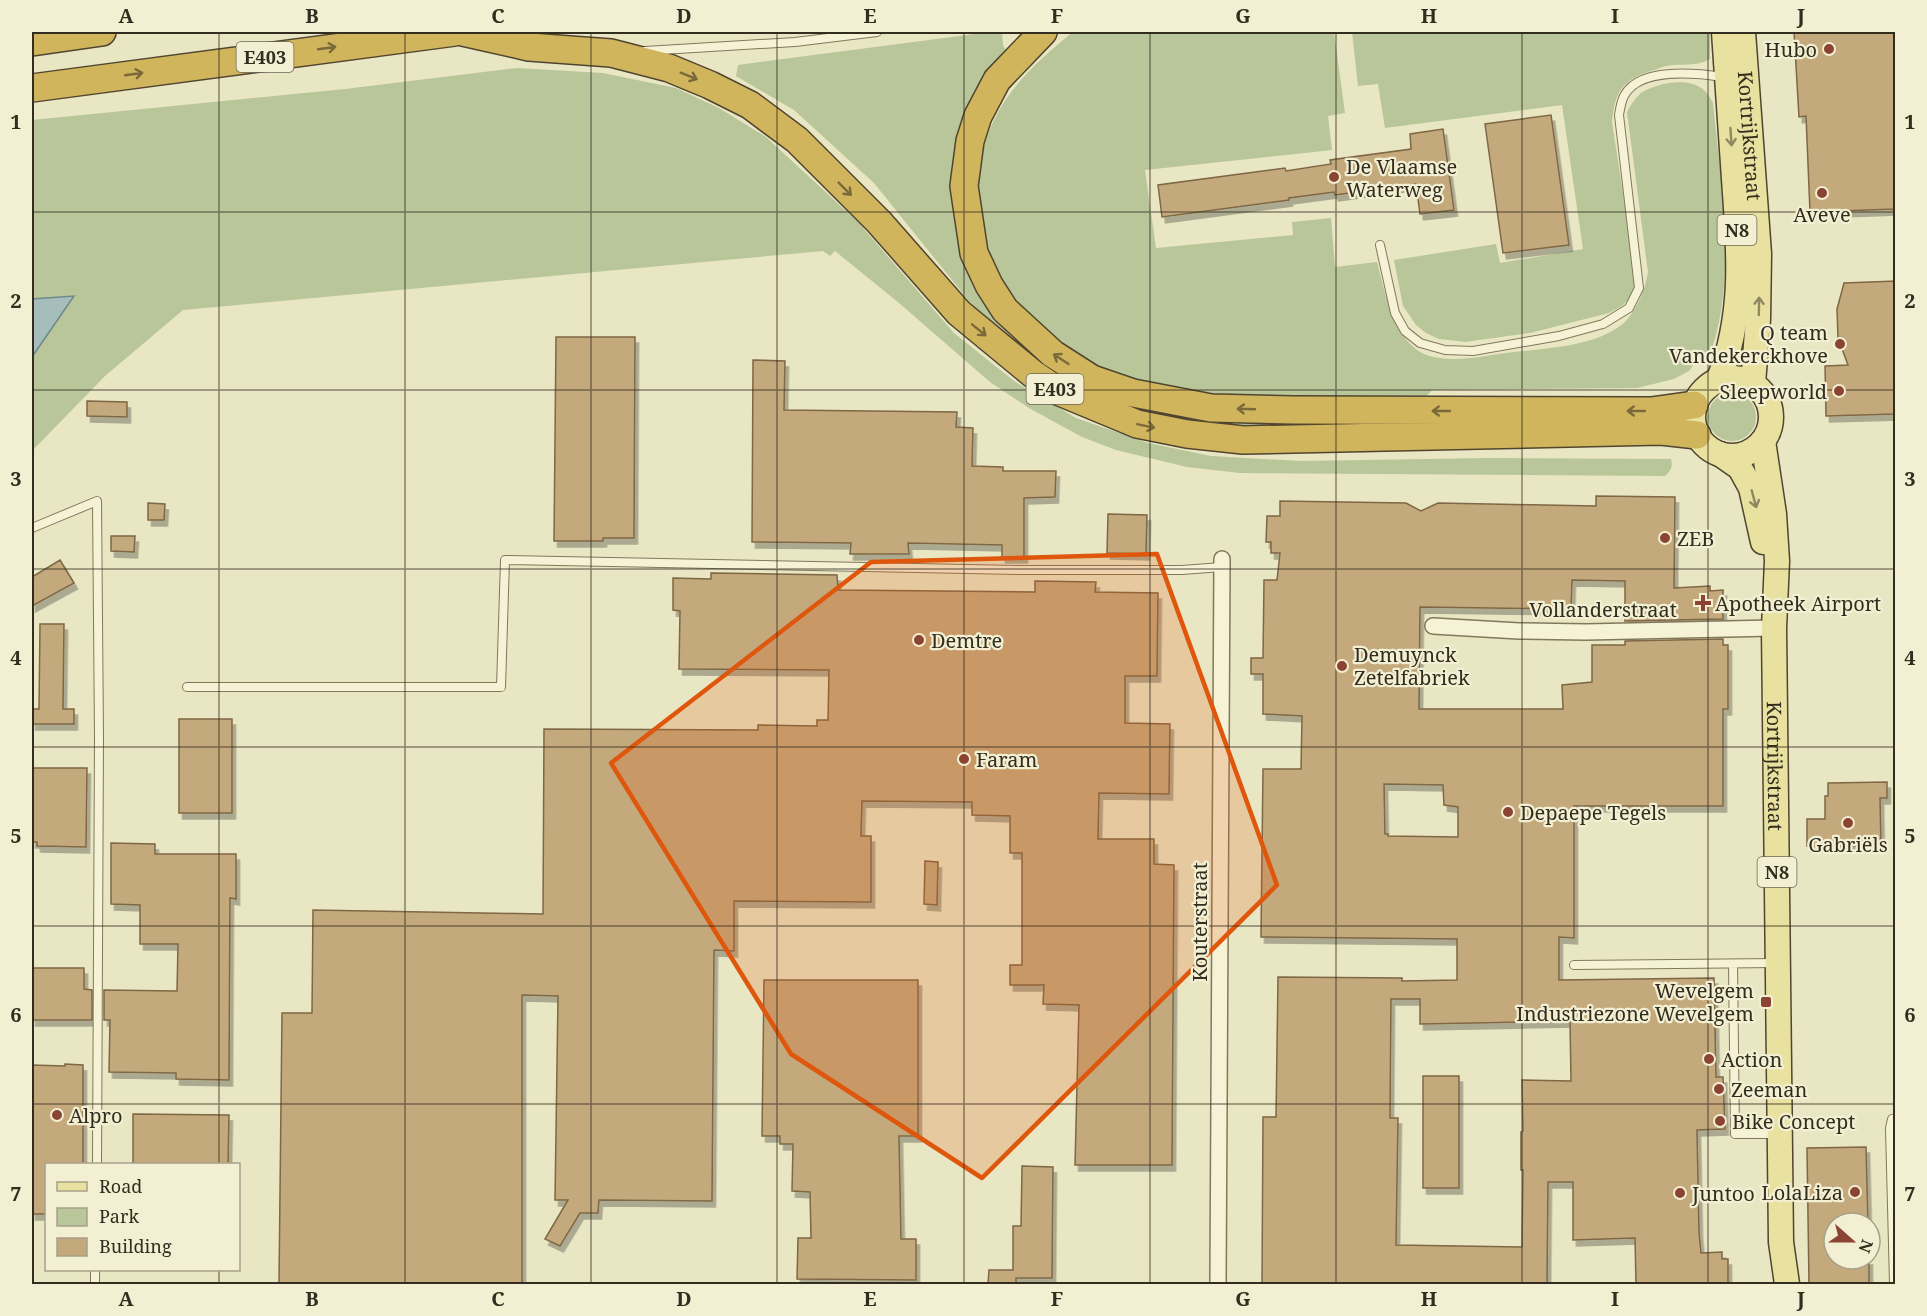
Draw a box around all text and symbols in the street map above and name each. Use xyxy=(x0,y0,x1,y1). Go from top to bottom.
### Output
text: A xyxy=(118,2,134,29)
text: B xyxy=(305,2,319,29)
text: C xyxy=(491,2,505,29)
text: D xyxy=(676,2,692,29)
text: E xyxy=(863,2,877,29)
text: F xyxy=(1051,2,1063,29)
text: G xyxy=(1235,2,1251,29)
text: H xyxy=(1421,2,1437,29)
text: I xyxy=(1611,2,1619,29)
text: J xyxy=(1796,2,1805,29)
place label: Hubo xyxy=(1765,36,1817,63)
road number: E403 xyxy=(236,42,294,72)
marker: Hubo xyxy=(1822,42,1836,56)
one-way arrow xyxy=(317,43,337,54)
one-way arrow xyxy=(123,68,143,79)
street label: Kortrijkstraat xyxy=(1732,70,1769,201)
one-way arrow xyxy=(679,71,697,82)
text: 1 xyxy=(10,108,22,135)
text: 1 xyxy=(1904,108,1916,135)
one-way arrow xyxy=(1726,126,1737,146)
place label: De Vlaamse Waterweg xyxy=(1346,153,1457,203)
marker: De Vlaamse Waterweg xyxy=(1327,170,1341,184)
one-way arrow xyxy=(838,181,853,196)
marker: Aveve xyxy=(1815,186,1829,200)
place label: Aveve xyxy=(1793,201,1851,228)
road number: N8 xyxy=(1718,215,1756,245)
text: 2 xyxy=(10,287,22,314)
text: 2 xyxy=(1904,287,1916,314)
one-way arrow xyxy=(1753,297,1765,317)
place label: Q team Vandekerckhove xyxy=(1669,319,1828,369)
one-way arrow xyxy=(971,323,986,337)
marker: Q team Vandekerckhove xyxy=(1833,337,1847,351)
one-way arrow xyxy=(1053,353,1070,365)
road number: E403 xyxy=(1026,374,1084,404)
place label: Sleepworld xyxy=(1720,378,1827,405)
marker: Sleepworld xyxy=(1832,384,1846,398)
one-way arrow xyxy=(1237,403,1257,414)
one-way arrow xyxy=(1432,405,1452,417)
one-way arrow xyxy=(1627,405,1647,417)
one-way arrow xyxy=(1136,421,1156,432)
text: 3 xyxy=(10,465,22,492)
text: 3 xyxy=(1904,465,1916,492)
one-way arrow xyxy=(1749,490,1761,509)
place label: ZEB xyxy=(1677,525,1714,552)
marker: ZEB xyxy=(1658,531,1672,545)
place label: Apotheek Airport xyxy=(1715,590,1881,617)
street label: Vollanderstraat xyxy=(1529,596,1677,623)
marker: Apotheek Airport xyxy=(1696,596,1710,610)
place label: Demtre xyxy=(931,627,1002,654)
marker: Demtre xyxy=(912,633,926,647)
place label: Demuynck Zetelfabriek xyxy=(1354,641,1470,691)
text: 4 xyxy=(10,644,22,671)
text: 4 xyxy=(1904,644,1916,671)
marker: Demuynck Zetelfabriek xyxy=(1335,659,1349,673)
street label: Kortrijkstraat xyxy=(1761,701,1790,831)
place label: Faram xyxy=(976,746,1038,773)
marker: Faram xyxy=(957,752,971,766)
place label: Depaepe Tegels xyxy=(1520,799,1666,826)
marker: Depaepe Tegels xyxy=(1501,805,1515,819)
marker: Gabriëls xyxy=(1841,816,1855,830)
text: 5 xyxy=(10,822,22,849)
text: 5 xyxy=(1904,822,1916,849)
place label: Gabriëls xyxy=(1808,831,1888,858)
road number: N8 xyxy=(1758,857,1796,887)
street label: Kouterstraat xyxy=(1186,862,1213,982)
place label: Wevelgem Industriezone Wevelgem xyxy=(1516,977,1754,1027)
marker: Wevelgem Industriezone Wevelgem xyxy=(1759,995,1773,1009)
text: 6 xyxy=(10,1001,22,1028)
text: 6 xyxy=(1904,1001,1916,1028)
place label: Action xyxy=(1721,1046,1783,1073)
marker: Action xyxy=(1702,1052,1716,1066)
place label: Zeeman xyxy=(1731,1076,1807,1103)
marker: Zeeman xyxy=(1712,1082,1726,1096)
place label: Alpro xyxy=(69,1102,123,1129)
marker: Alpro xyxy=(50,1108,64,1122)
place label: Bike Concept xyxy=(1732,1108,1855,1135)
marker: Bike Concept xyxy=(1713,1114,1727,1128)
legend xyxy=(45,1163,240,1271)
text: Road xyxy=(99,1174,142,1198)
place label: LolaLiza xyxy=(1761,1179,1843,1206)
text: 7 xyxy=(10,1180,22,1207)
place label: Juntoo xyxy=(1691,1180,1755,1207)
text: 7 xyxy=(1904,1180,1916,1207)
marker: LolaLiza xyxy=(1848,1185,1862,1199)
marker: Juntoo xyxy=(1673,1186,1687,1200)
text: Park xyxy=(99,1204,139,1228)
north arrow xyxy=(1822,1211,1882,1271)
text: Building xyxy=(99,1234,172,1258)
text: N xyxy=(1853,1237,1879,1257)
text: A xyxy=(118,1285,134,1312)
text: B xyxy=(305,1285,319,1312)
text: C xyxy=(491,1285,505,1312)
text: D xyxy=(676,1285,692,1312)
text: E xyxy=(863,1285,877,1312)
text: F xyxy=(1051,1285,1063,1312)
text: G xyxy=(1235,1285,1251,1312)
text: H xyxy=(1421,1285,1437,1312)
text: I xyxy=(1611,1285,1619,1312)
text: J xyxy=(1796,1285,1805,1312)

